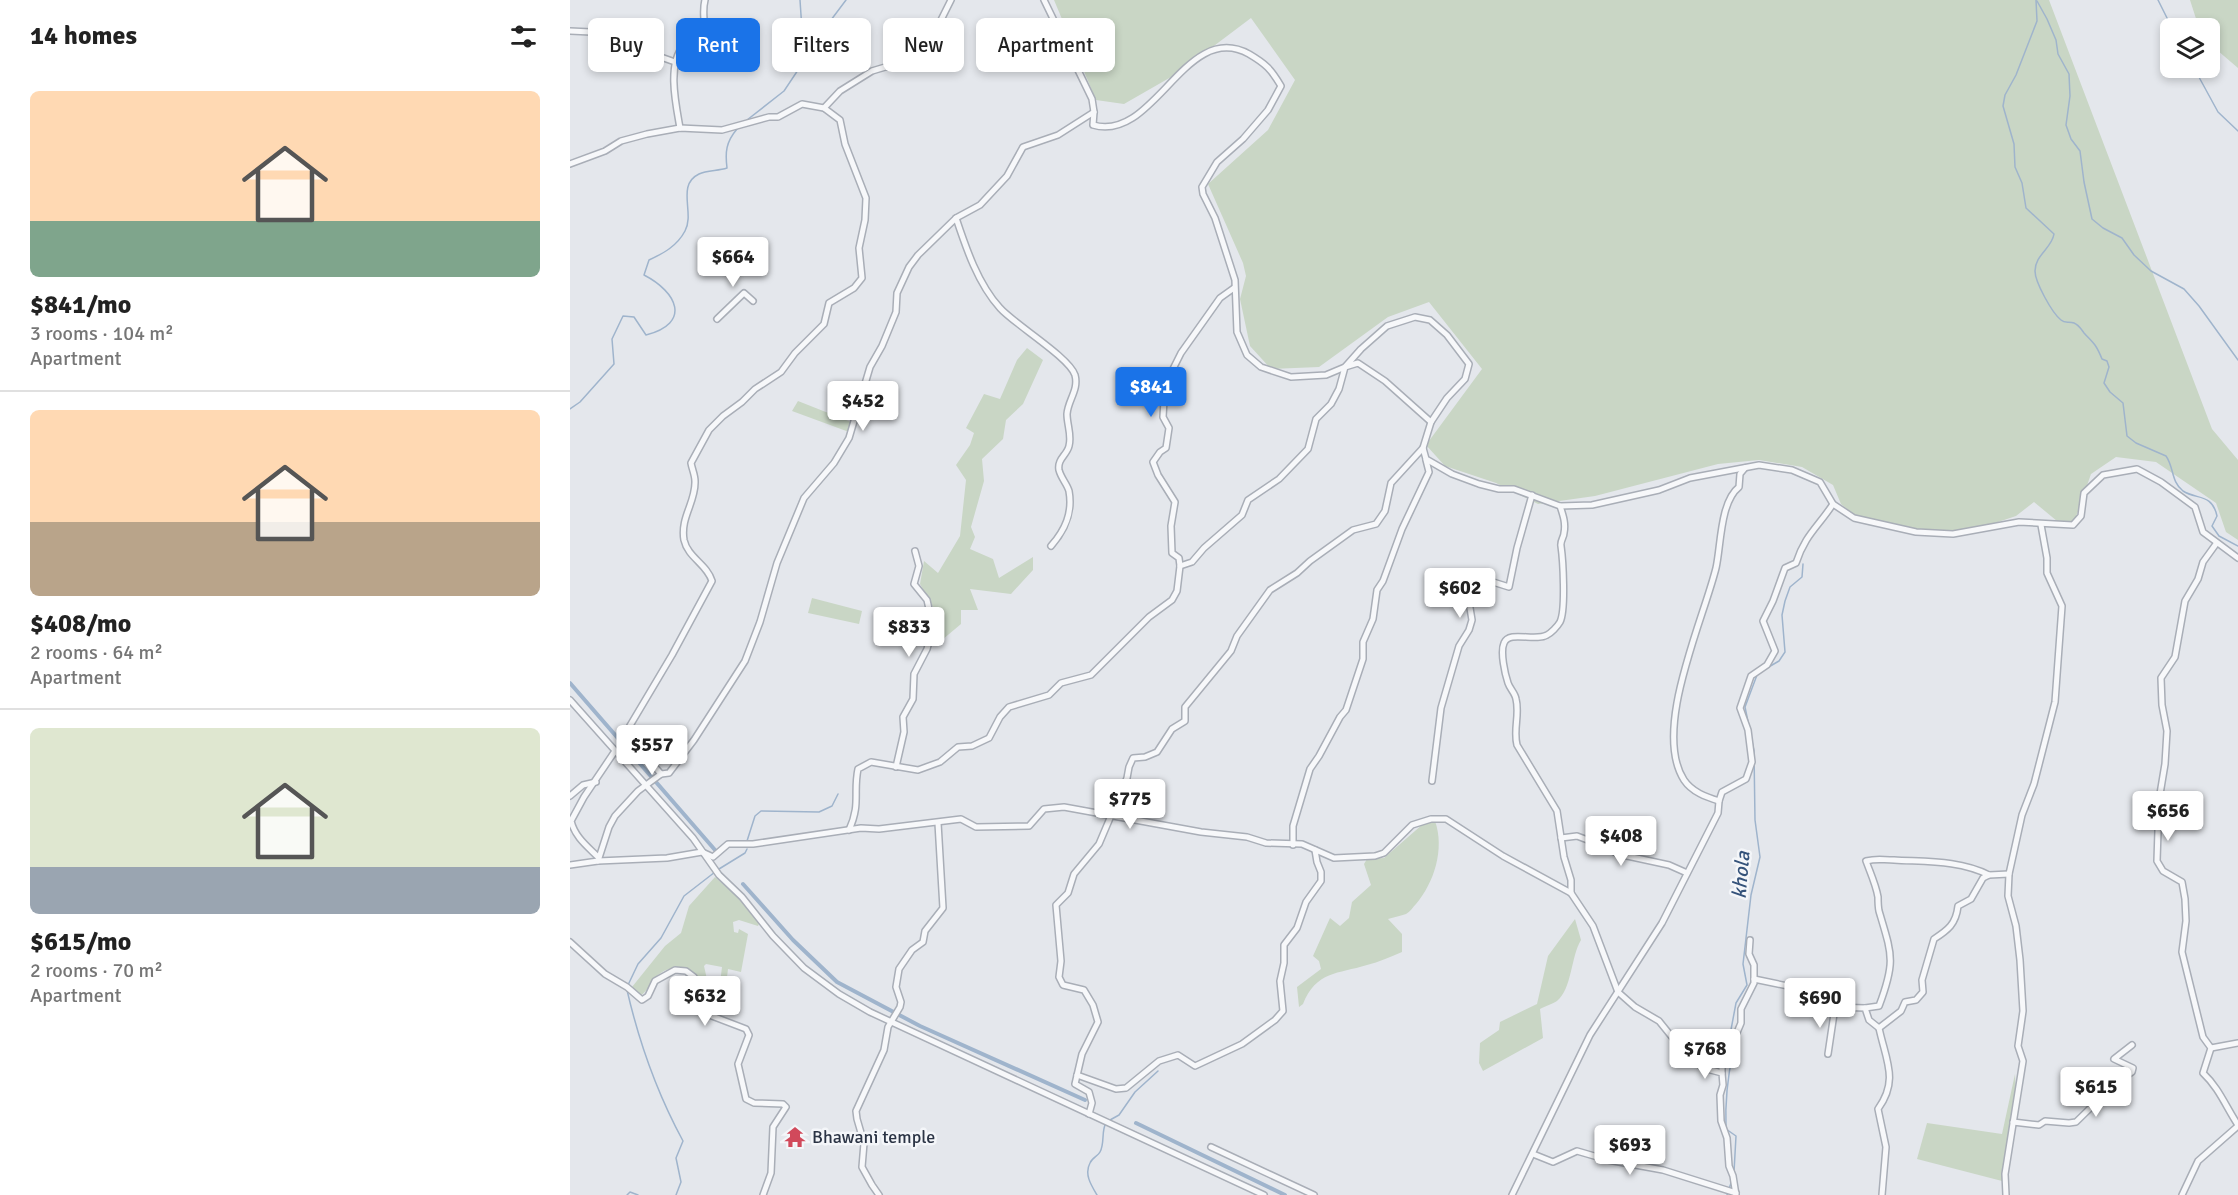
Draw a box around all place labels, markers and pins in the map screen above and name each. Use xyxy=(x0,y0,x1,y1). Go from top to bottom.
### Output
pin: $664 xyxy=(697,237,769,288)
pin: $841 xyxy=(1115,367,1187,418)
pin: $452 xyxy=(827,381,899,432)
pin: $602 xyxy=(1424,568,1496,619)
pin: $833 xyxy=(873,607,945,658)
pin: $557 xyxy=(616,725,688,776)
pin: $775 xyxy=(1094,779,1166,830)
pin: $656 xyxy=(2132,791,2204,842)
pin: $408 xyxy=(1585,816,1657,867)
pin: $632 xyxy=(669,976,741,1027)
pin: $690 xyxy=(1784,978,1856,1029)
pin: $768 xyxy=(1669,1029,1741,1080)
pin: $615 xyxy=(2060,1067,2132,1118)
temple icon: Bhawani temple xyxy=(783,1125,807,1149)
pin: $693 xyxy=(1594,1125,1666,1176)
place label: Bhawani temple xyxy=(812,1126,935,1148)

